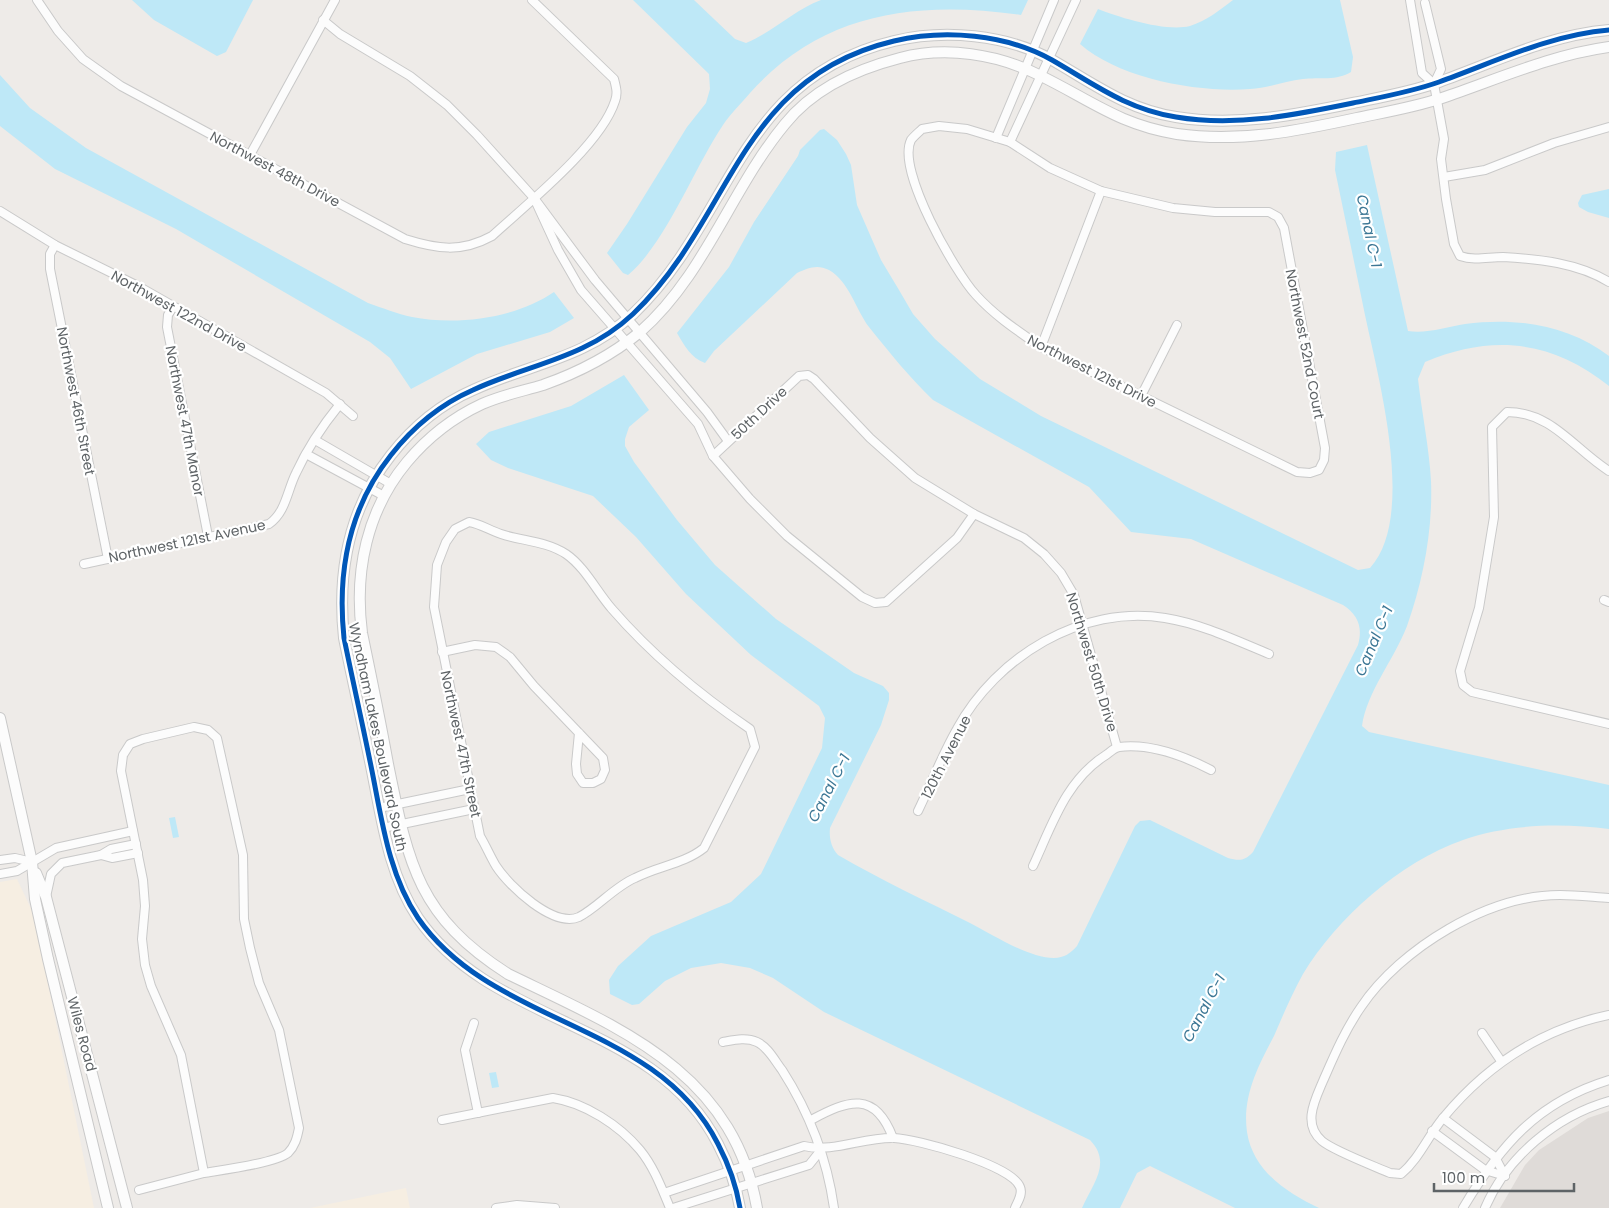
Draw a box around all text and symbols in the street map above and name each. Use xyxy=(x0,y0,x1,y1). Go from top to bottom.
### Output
street label: Northwest 48th Drive xyxy=(206,126,344,212)
water label: Canal C-1 xyxy=(1351,192,1388,270)
street label: Northwest 122nd Drive xyxy=(108,265,251,357)
street label: Northwest 52nd Court xyxy=(1281,267,1329,421)
street label: Northwest 46th Street xyxy=(52,325,100,477)
street label: Northwest 121st Drive xyxy=(1024,330,1160,412)
street label: Northwest 47th Manor xyxy=(161,344,209,498)
street label: 50th Drive xyxy=(726,381,792,444)
street label: Northwest 121st Avenue xyxy=(107,515,268,567)
street label: Northwest 50th Drive xyxy=(1061,590,1123,734)
water label: Canal C-1 xyxy=(1349,602,1398,679)
street label: Wyndham Lakes Boulevard South xyxy=(344,621,412,853)
street label: Northwest 47th Street xyxy=(436,669,486,819)
street label: 120th Avenue xyxy=(916,711,976,802)
water label: Canal C-1 xyxy=(802,750,855,826)
water label: Canal C-1 xyxy=(1177,970,1230,1045)
street label: Wiles Road xyxy=(62,994,102,1074)
scale bar xyxy=(1434,1160,1574,1192)
text: 100 m xyxy=(1442,1167,1485,1188)

